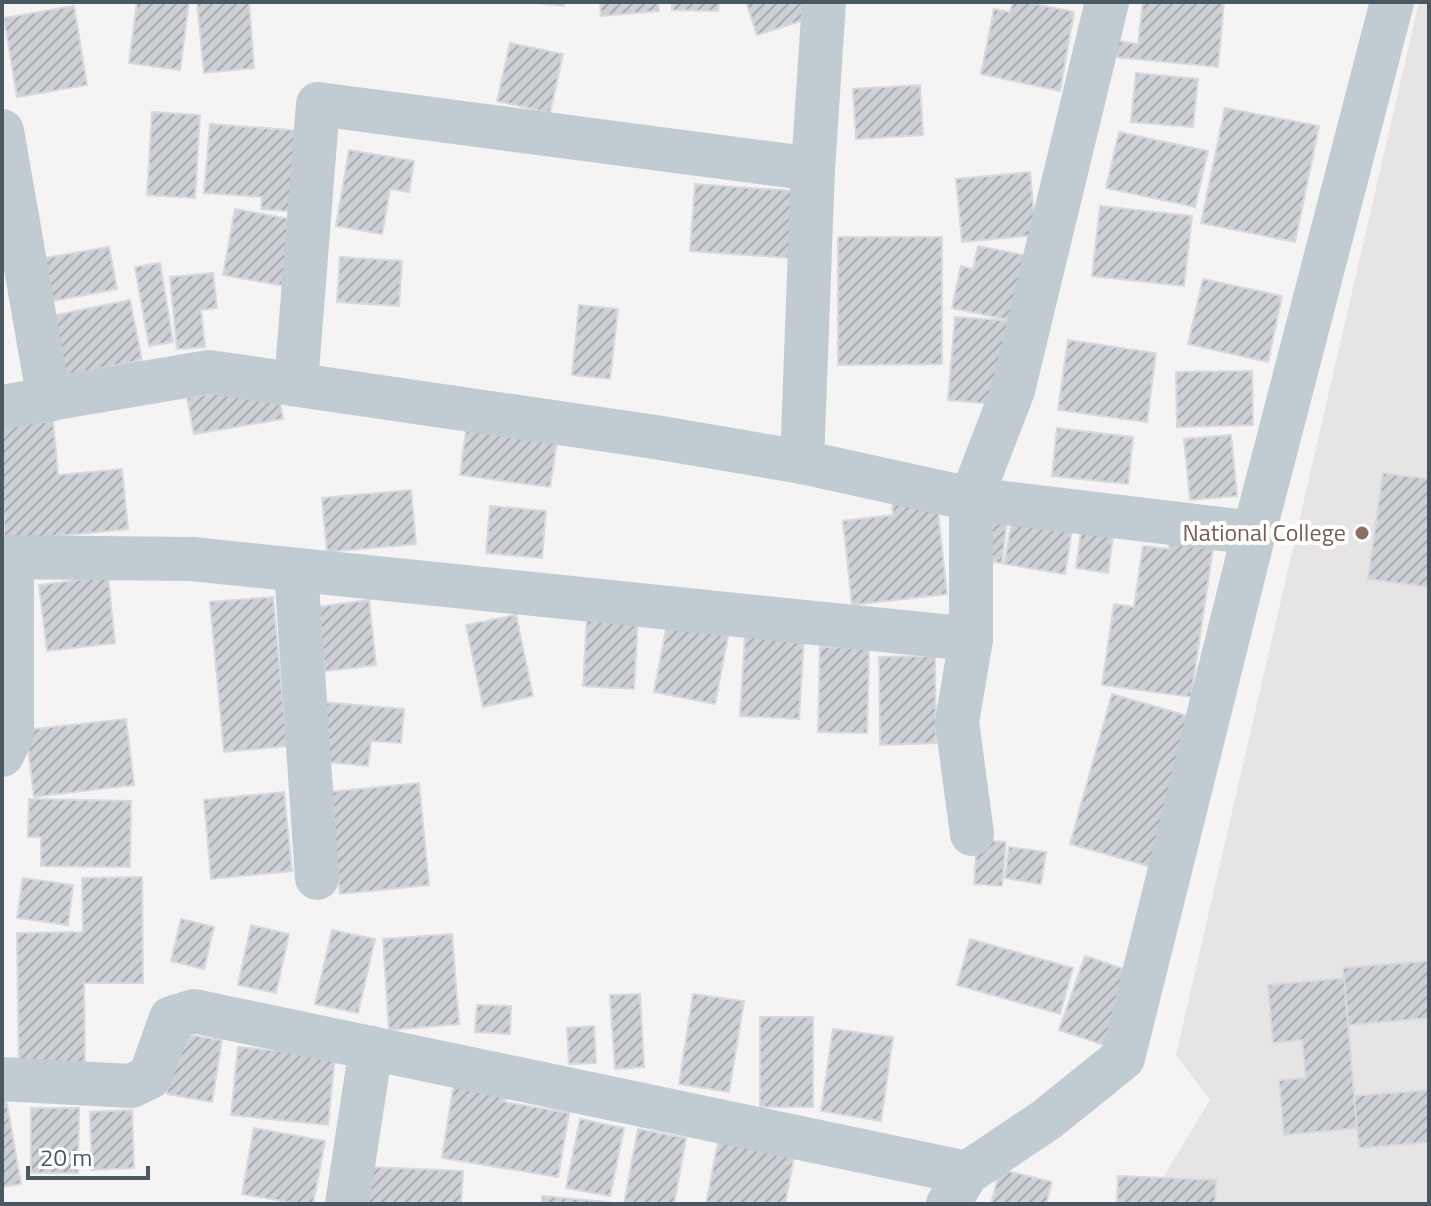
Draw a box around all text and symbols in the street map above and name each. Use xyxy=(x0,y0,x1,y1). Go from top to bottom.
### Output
place label: National College xyxy=(1183,514,1346,550)
marker: National College xyxy=(1353,524,1371,542)
scale bar xyxy=(28,1130,148,1180)
text: 20 m xyxy=(40,1139,92,1175)

